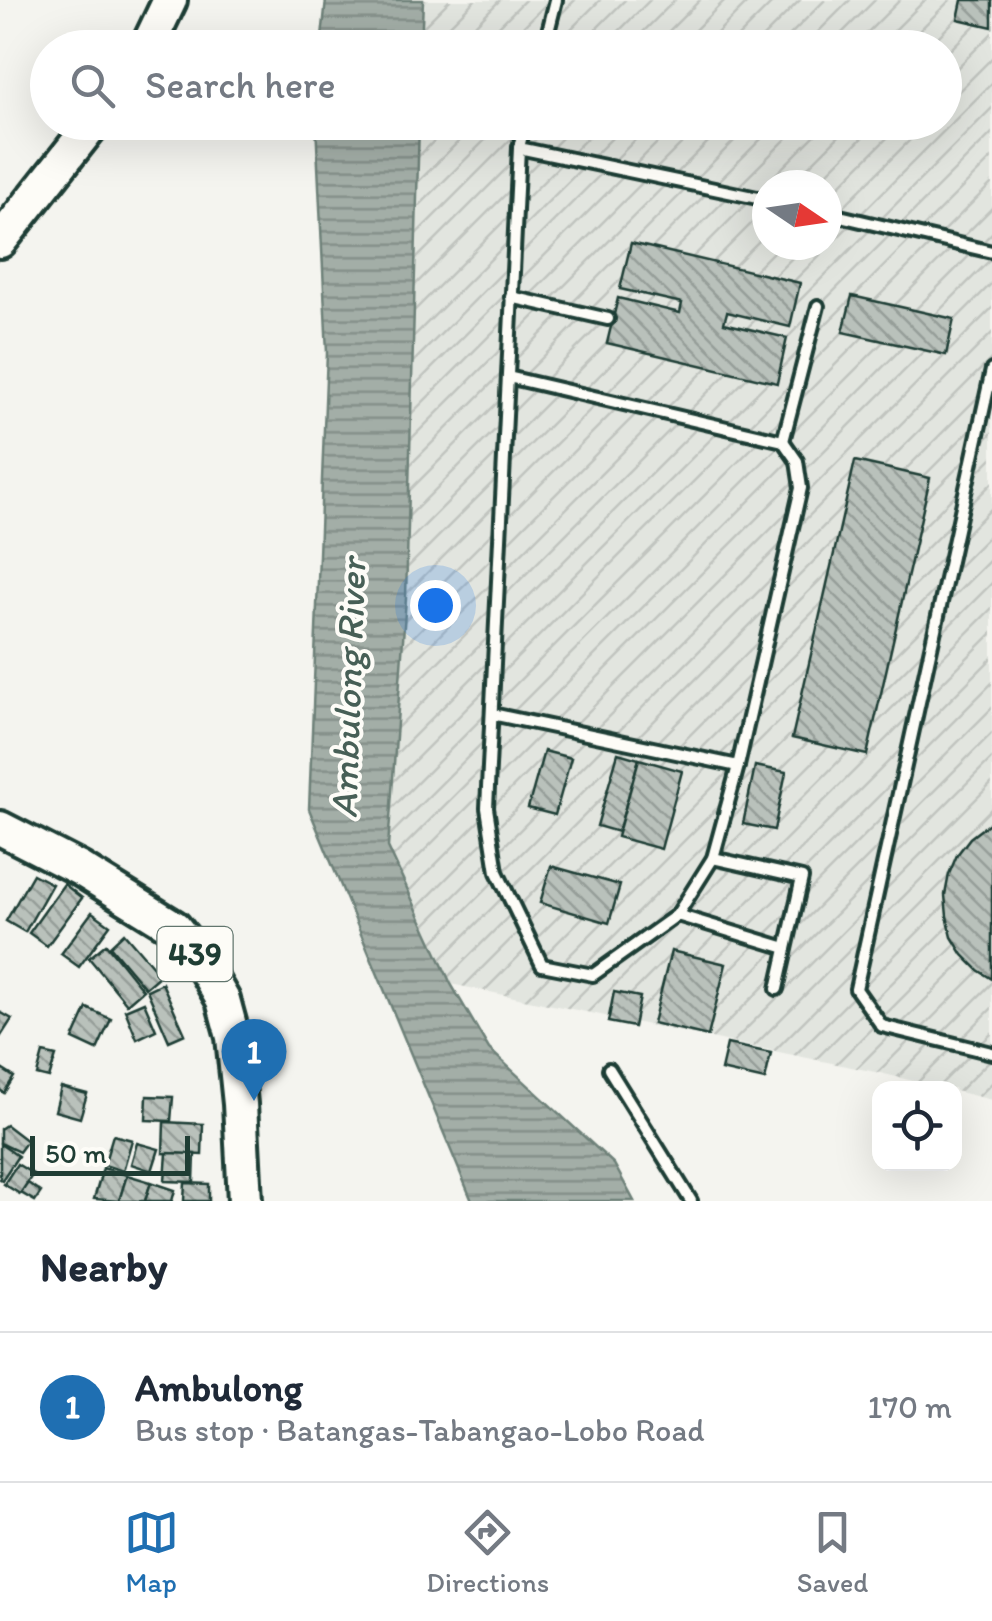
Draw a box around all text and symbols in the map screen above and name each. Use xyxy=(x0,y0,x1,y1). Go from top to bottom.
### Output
search box xyxy=(30,30,962,140)
icon: search xyxy=(65,58,120,113)
text: Search here xyxy=(145,62,336,108)
north arrow xyxy=(752,170,842,260)
water label: Ambulong River xyxy=(320,553,376,819)
your location xyxy=(410,580,461,631)
road number: 439 xyxy=(158,927,232,981)
pin: 1 xyxy=(222,1018,286,1101)
map controls xyxy=(872,1081,962,1171)
button: locate xyxy=(872,1081,962,1171)
scale bar xyxy=(30,1131,190,1176)
text: 50 m xyxy=(45,1136,107,1170)
text: Nearby xyxy=(40,1241,167,1292)
text: Ambulong xyxy=(135,1365,303,1411)
text: 1 xyxy=(65,1388,80,1426)
text: 170 m xyxy=(867,1388,952,1426)
text: Bus stop · Batangas-Tabangao-Lobo Road xyxy=(135,1411,705,1449)
tab: Map xyxy=(124,1505,179,1599)
tab: Directions xyxy=(426,1505,549,1599)
tab: Saved xyxy=(797,1505,868,1599)

